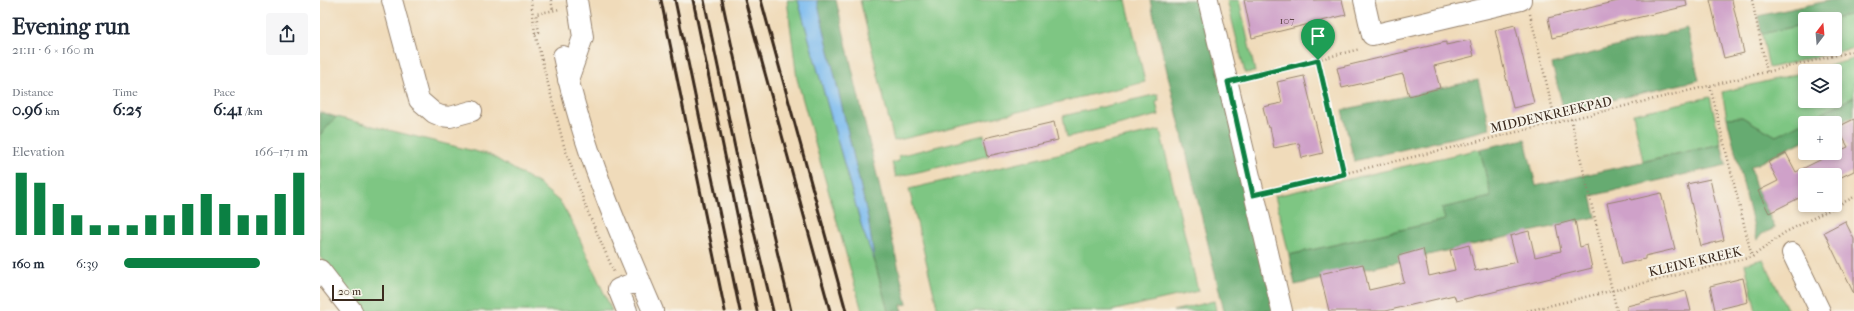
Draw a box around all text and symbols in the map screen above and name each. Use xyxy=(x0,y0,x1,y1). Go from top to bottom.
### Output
north arrow xyxy=(1798,12,1842,56)
map controls xyxy=(1798,12,1842,212)
button: share xyxy=(266,13,308,55)
text: Evening run xyxy=(12,14,130,40)
house number: 107 xyxy=(1279,14,1295,27)
pin xyxy=(1301,19,1335,60)
icon: arrive xyxy=(1307,25,1329,47)
text: 21:11 · 6 × 160 m xyxy=(12,42,94,57)
button: layers xyxy=(1798,64,1842,108)
text: Distance xyxy=(12,86,53,99)
text: Time xyxy=(113,86,138,99)
text: Pace xyxy=(213,86,235,99)
street label: MIDDENKREEKPAD xyxy=(1489,93,1613,136)
text: 0.96 xyxy=(12,99,43,119)
text: 6:25 xyxy=(113,99,142,119)
text: 6:41 xyxy=(213,99,243,119)
text: km xyxy=(43,105,60,118)
text: /km xyxy=(243,105,263,118)
button: + xyxy=(1798,116,1842,160)
text: Elevation xyxy=(12,144,65,159)
text: 166–171 m xyxy=(255,144,308,159)
button: − xyxy=(1798,168,1842,212)
street label: KLEINE KREEK xyxy=(1647,243,1744,279)
text: 160 m xyxy=(12,256,44,271)
text: 6:39 xyxy=(76,256,98,271)
scale bar xyxy=(332,283,384,302)
text: 20 m xyxy=(338,285,361,298)

